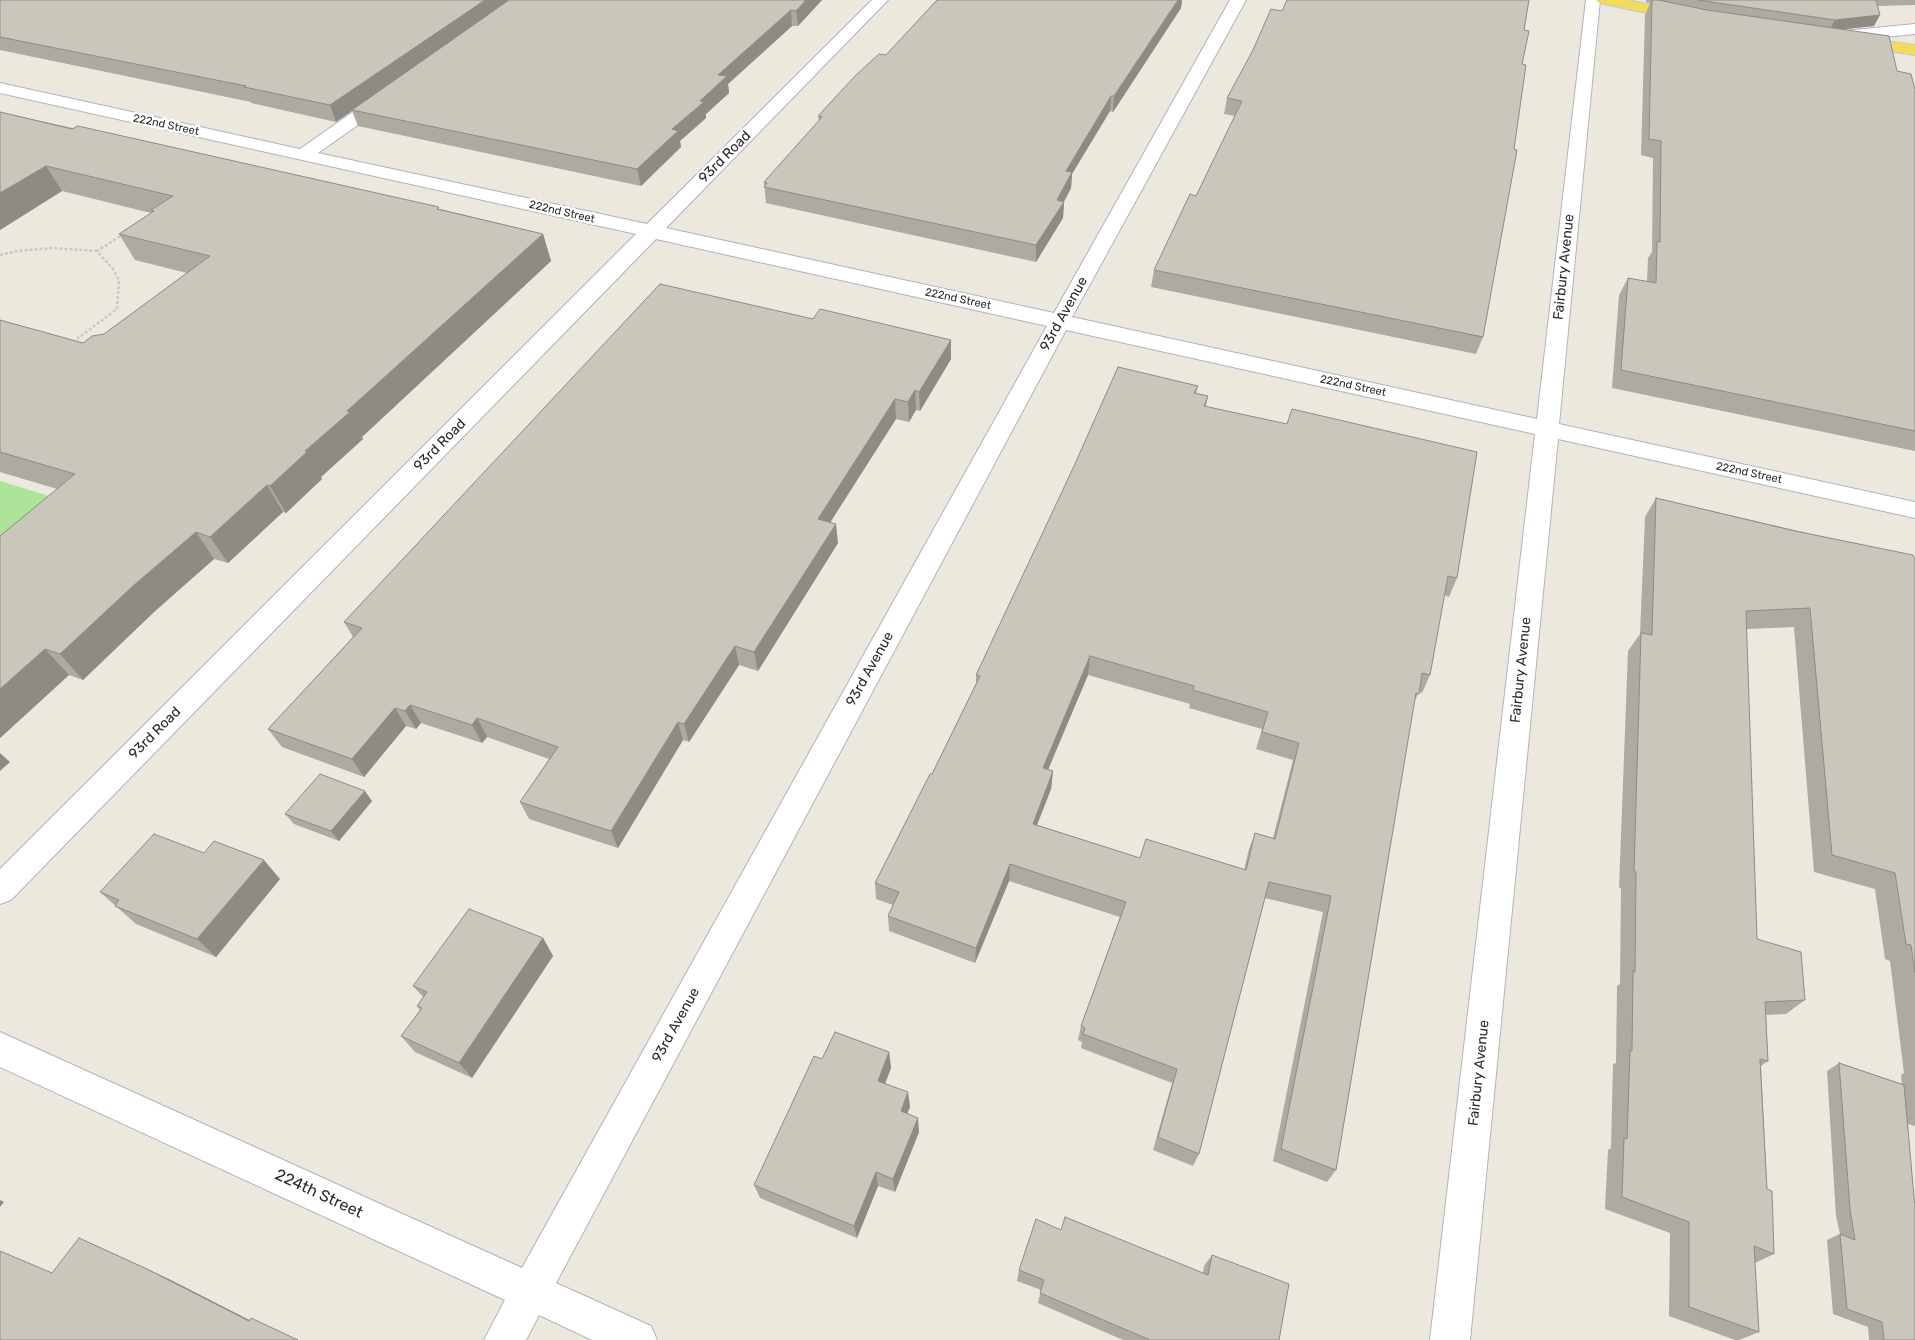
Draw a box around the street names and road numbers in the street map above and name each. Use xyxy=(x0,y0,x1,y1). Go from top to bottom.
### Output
street label: 222nd Street xyxy=(132,112,200,138)
street label: 93rd Road xyxy=(696,128,754,186)
street label: 222nd Street xyxy=(528,198,596,226)
street label: Fairbury Avenue xyxy=(1550,213,1578,321)
street label: 93rd Avenue xyxy=(1037,274,1091,354)
street label: 222nd Street xyxy=(924,286,992,312)
street label: 222nd Street xyxy=(1319,373,1387,399)
street label: 93rd Road xyxy=(411,416,469,474)
street label: 222nd Street xyxy=(1715,460,1783,486)
street label: Fairbury Avenue xyxy=(1507,616,1535,724)
street label: 93rd Avenue xyxy=(843,629,897,709)
street label: 93rd Road xyxy=(126,704,184,762)
street label: 93rd Avenue xyxy=(649,985,703,1065)
street label: Fairbury Avenue xyxy=(1465,1019,1493,1127)
street label: 224th Street xyxy=(272,1165,366,1223)

